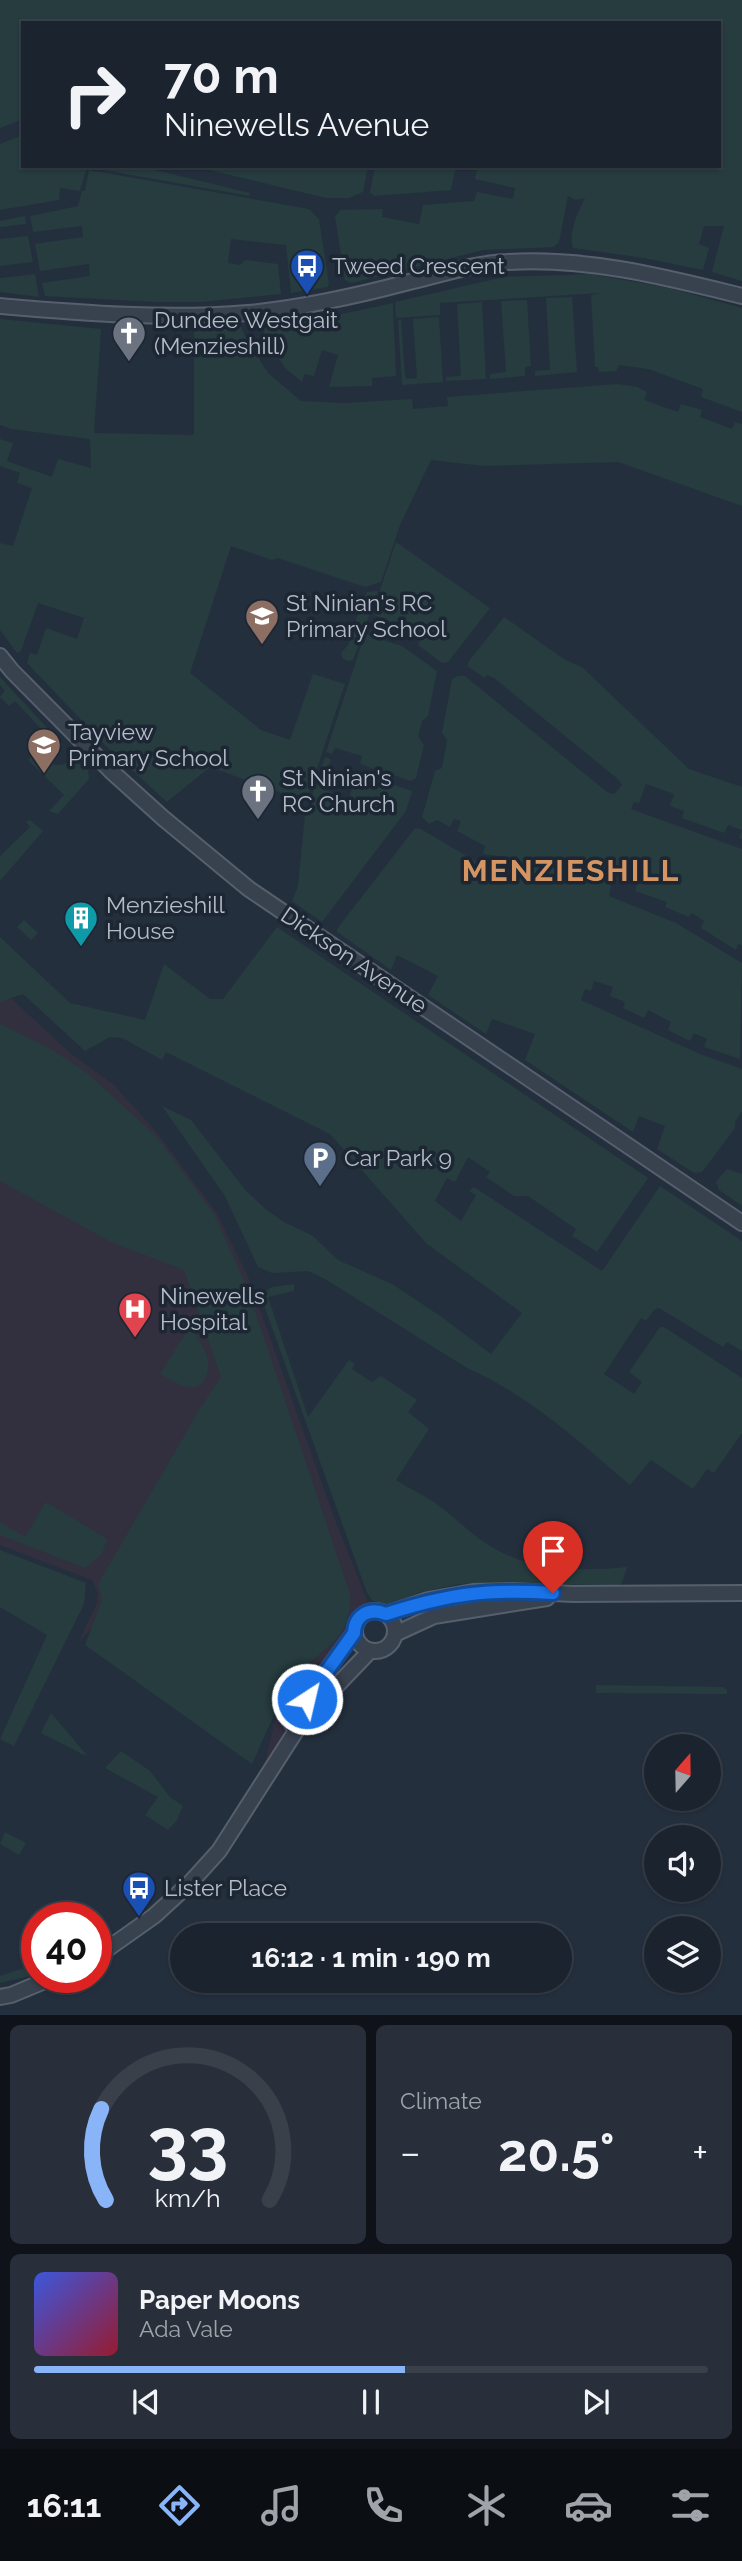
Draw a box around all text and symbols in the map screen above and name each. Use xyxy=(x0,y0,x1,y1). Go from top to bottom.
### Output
text: 70 m xyxy=(164,47,279,104)
icon: right xyxy=(49,49,140,140)
text: Ninewells Avenue xyxy=(164,106,429,143)
bus stop icon: Tweed Crescent xyxy=(288,247,326,296)
place label: Tweed Crescent xyxy=(332,252,505,279)
place label: Dundee Westgait (Menzieshill) xyxy=(154,306,338,359)
church icon: Dundee Westgait (Menzieshill) xyxy=(110,314,148,363)
place label: St Ninian's RC Primary School xyxy=(286,589,447,642)
school or university icon: St Ninian's RC Primary School xyxy=(243,597,281,646)
place label: Tayview Primary School xyxy=(68,718,229,771)
school or university icon: Tayview Primary School xyxy=(25,726,63,775)
place label: St Ninian's RC Church xyxy=(282,764,395,817)
church icon: St Ninian's RC Church xyxy=(239,772,277,821)
district label: MENZIESHILL xyxy=(462,853,680,888)
place label: Menzieshill House xyxy=(106,891,226,944)
building icon: Menzieshill House xyxy=(62,899,100,948)
street label: Dickson Avenue xyxy=(276,901,432,1018)
parking icon: Car Park 9 xyxy=(301,1139,339,1188)
place label: Car Park 9 xyxy=(344,1144,452,1171)
place label: Ninewells Hospital xyxy=(160,1282,265,1335)
hospital icon: Ninewells Hospital xyxy=(116,1290,154,1339)
pin xyxy=(523,1521,583,1593)
icon: arrive xyxy=(534,1532,572,1570)
position arrow xyxy=(270,1662,344,1736)
north arrow xyxy=(644,1734,721,1811)
map controls xyxy=(644,1734,721,1993)
button: sound xyxy=(644,1825,721,1902)
bus stop icon: Lister Place xyxy=(120,1869,158,1918)
place label: Lister Place xyxy=(164,1874,287,1901)
speed limit sign: 40 xyxy=(21,1902,112,1993)
button: layers xyxy=(644,1916,721,1993)
text: 16:12 · 1 min · 190 m xyxy=(251,1943,491,1973)
text: Climate xyxy=(400,2087,482,2114)
text: 33 xyxy=(147,2103,229,2188)
text: 20.5° xyxy=(498,2122,615,2183)
text: − xyxy=(400,2130,420,2175)
text: + xyxy=(692,2130,708,2175)
text: km/h xyxy=(155,2183,221,2213)
text: Paper Moons xyxy=(139,2285,300,2315)
text: Ada Vale xyxy=(139,2315,233,2342)
icon: previous xyxy=(127,2383,165,2421)
icon: pause xyxy=(352,2383,390,2421)
icon: next xyxy=(577,2383,615,2421)
icon: directions xyxy=(155,2481,204,2530)
icon: music xyxy=(257,2481,306,2530)
icon: phone xyxy=(359,2481,408,2530)
icon: climate xyxy=(462,2481,511,2530)
icon: car xyxy=(564,2481,613,2530)
icon: filters xyxy=(666,2481,715,2530)
text: 16:11 xyxy=(27,2487,101,2524)

